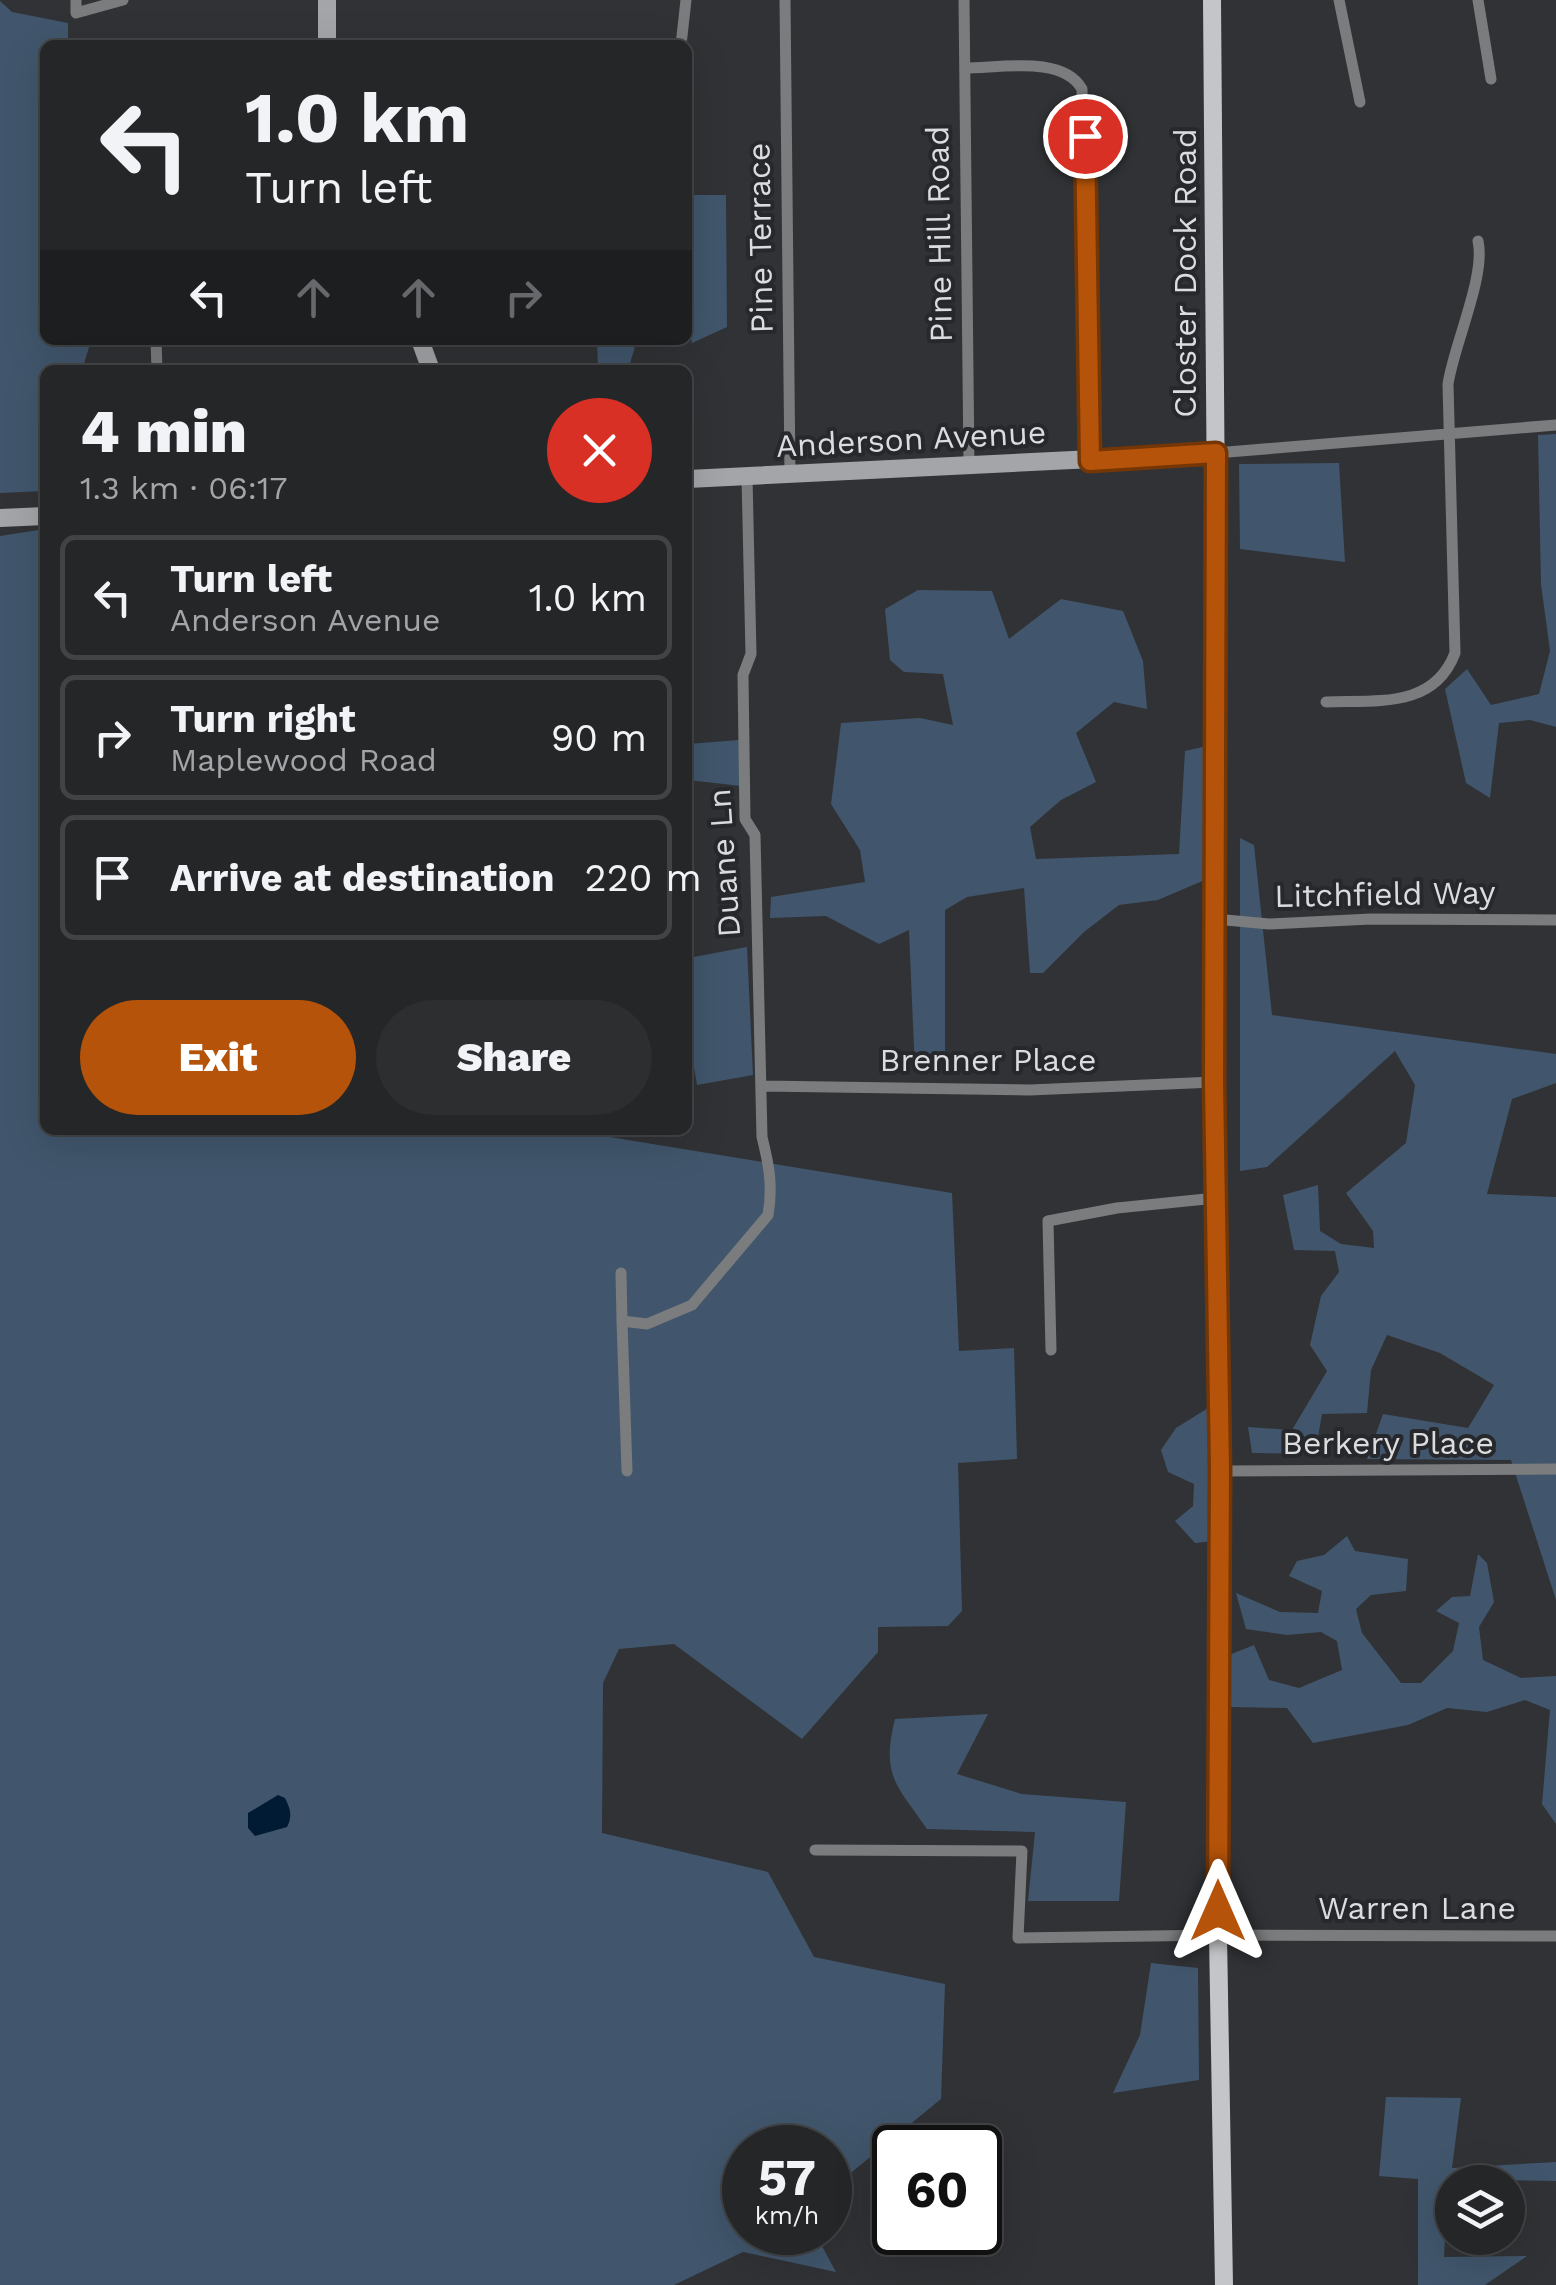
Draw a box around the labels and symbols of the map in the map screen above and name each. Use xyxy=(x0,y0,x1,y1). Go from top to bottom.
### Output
pin xyxy=(1043,94,1128,179)
street label: Pine Hill Road xyxy=(918,125,960,343)
street label: Closter Dock Road xyxy=(1166,128,1204,418)
street label: Pine Terrace xyxy=(739,142,781,334)
street label: Anderson Avenue xyxy=(775,413,1047,465)
street label: Duane Ln xyxy=(700,787,748,939)
street label: Litchfield Way xyxy=(1274,873,1496,915)
street label: Brenner Place xyxy=(879,1041,1097,1079)
street label: Berkery Place xyxy=(1282,1424,1494,1462)
position arrow xyxy=(1166,1859,1270,1963)
street label: Warren Lane xyxy=(1318,1889,1516,1927)
speed limit sign: 60 xyxy=(872,2125,1002,2255)

